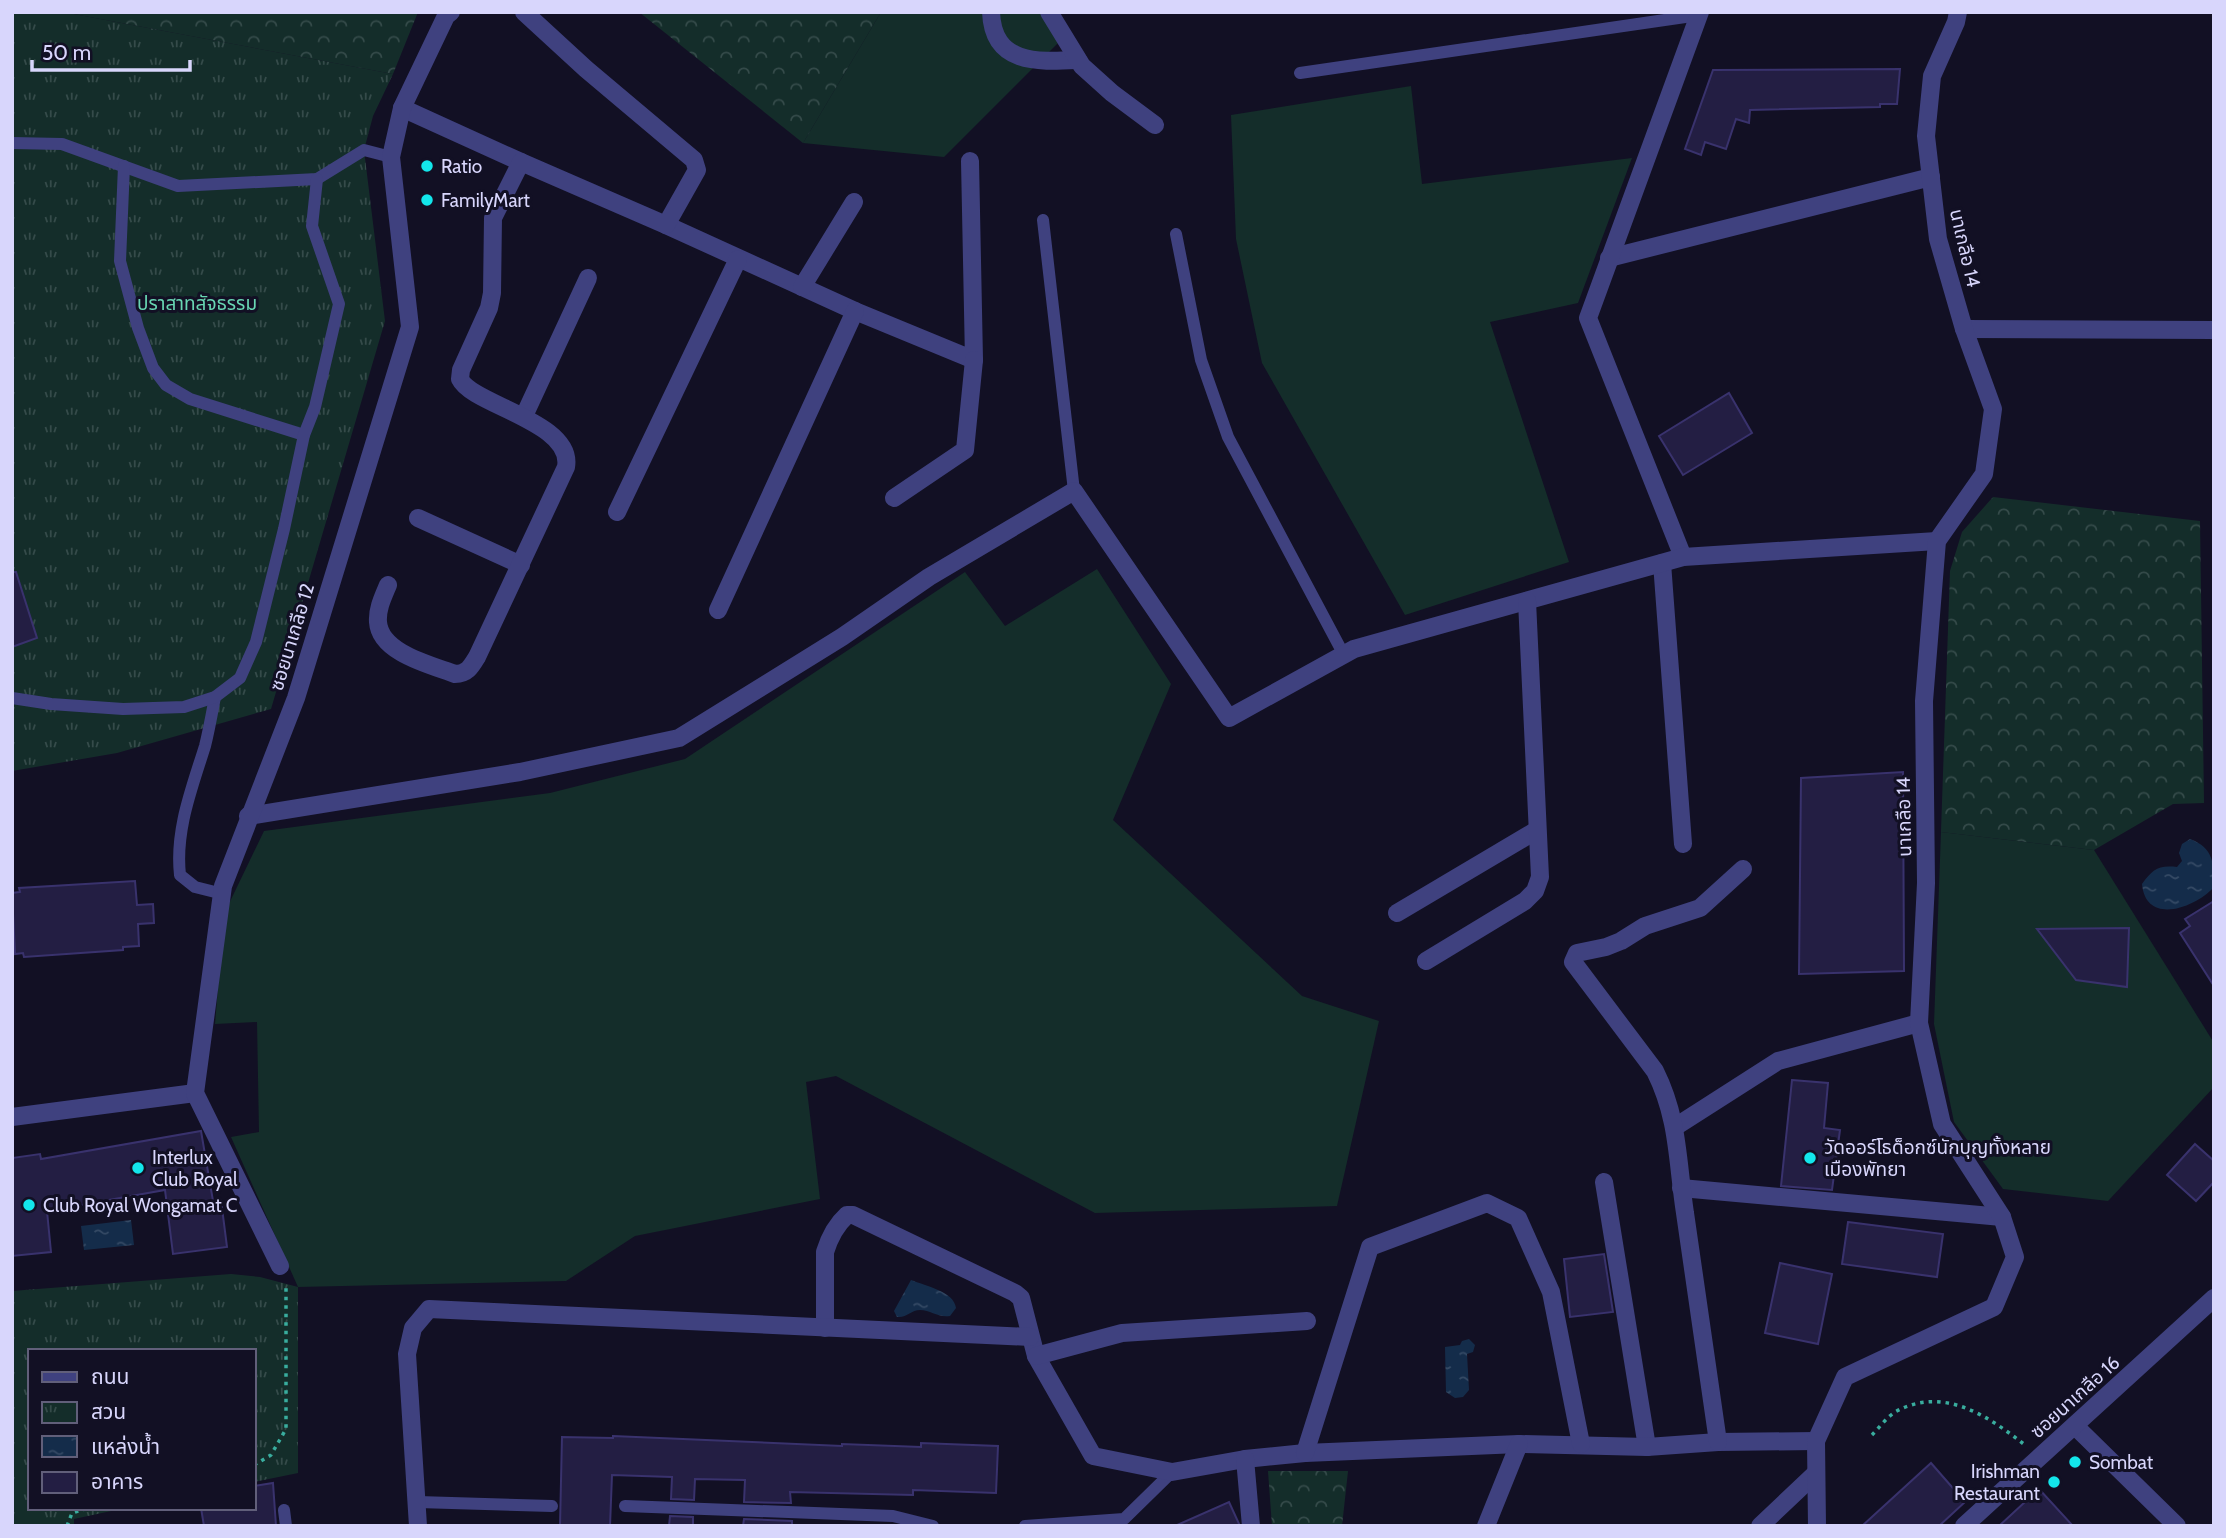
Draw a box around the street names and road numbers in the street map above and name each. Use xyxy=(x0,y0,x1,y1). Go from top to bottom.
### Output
street label: นาเกลือ 14 xyxy=(1945,207,1985,289)
street label: ซอยนาเกลือ 12 xyxy=(265,580,319,694)
street label: นาเกลือ 14 xyxy=(1892,777,1916,857)
street label: ซอยนาเกลือ 16 xyxy=(2026,1351,2124,1443)

